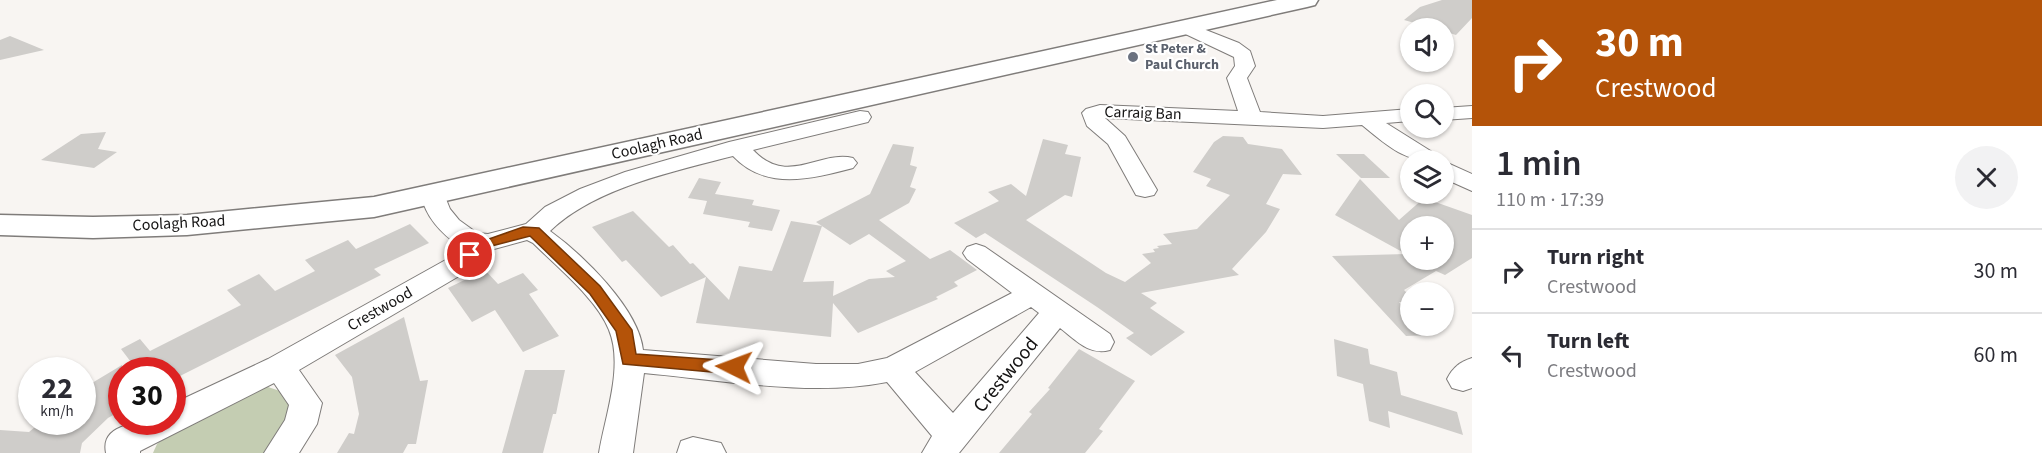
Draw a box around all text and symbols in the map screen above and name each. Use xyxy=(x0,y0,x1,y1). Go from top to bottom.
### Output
text: 30 m xyxy=(1595,13,1684,73)
map controls xyxy=(1400,18,1454,336)
button: sound xyxy=(1400,18,1454,72)
icon: right xyxy=(1496,24,1574,102)
place label: St Peter & Paul Church xyxy=(1145,39,1219,75)
marker: St Peter & Paul Church xyxy=(1126,50,1140,64)
text: Crestwood xyxy=(1595,69,1716,108)
button: search xyxy=(1400,84,1454,138)
street label: Carraig Ban xyxy=(1104,101,1182,125)
street label: Coolagh Road xyxy=(609,123,705,165)
text: 1 min xyxy=(1496,138,1582,189)
button: close xyxy=(1955,146,2018,209)
button: layers xyxy=(1400,150,1454,204)
text: 110 m · 17:39 xyxy=(1496,186,1604,214)
street label: Coolagh Road xyxy=(132,210,226,236)
button: + xyxy=(1400,216,1454,270)
pin xyxy=(444,229,495,280)
icon: arrive xyxy=(453,238,486,271)
text: Turn right xyxy=(1547,241,1644,273)
icon: right xyxy=(1496,255,1529,288)
text: 30 m xyxy=(1973,255,2018,287)
text: Crestwood xyxy=(1547,273,1637,301)
street label: Crestwood xyxy=(343,281,417,337)
button: − xyxy=(1400,282,1454,336)
text: Turn left xyxy=(1547,325,1629,357)
street label: Crestwood xyxy=(967,331,1045,419)
position arrow xyxy=(702,335,766,399)
icon: left xyxy=(1496,339,1529,372)
text: 60 m xyxy=(1973,339,2018,371)
speed limit sign: 30 xyxy=(108,357,186,435)
text: Crestwood xyxy=(1547,357,1637,385)
text: 22 xyxy=(41,367,73,410)
text: km/h xyxy=(40,401,74,422)

